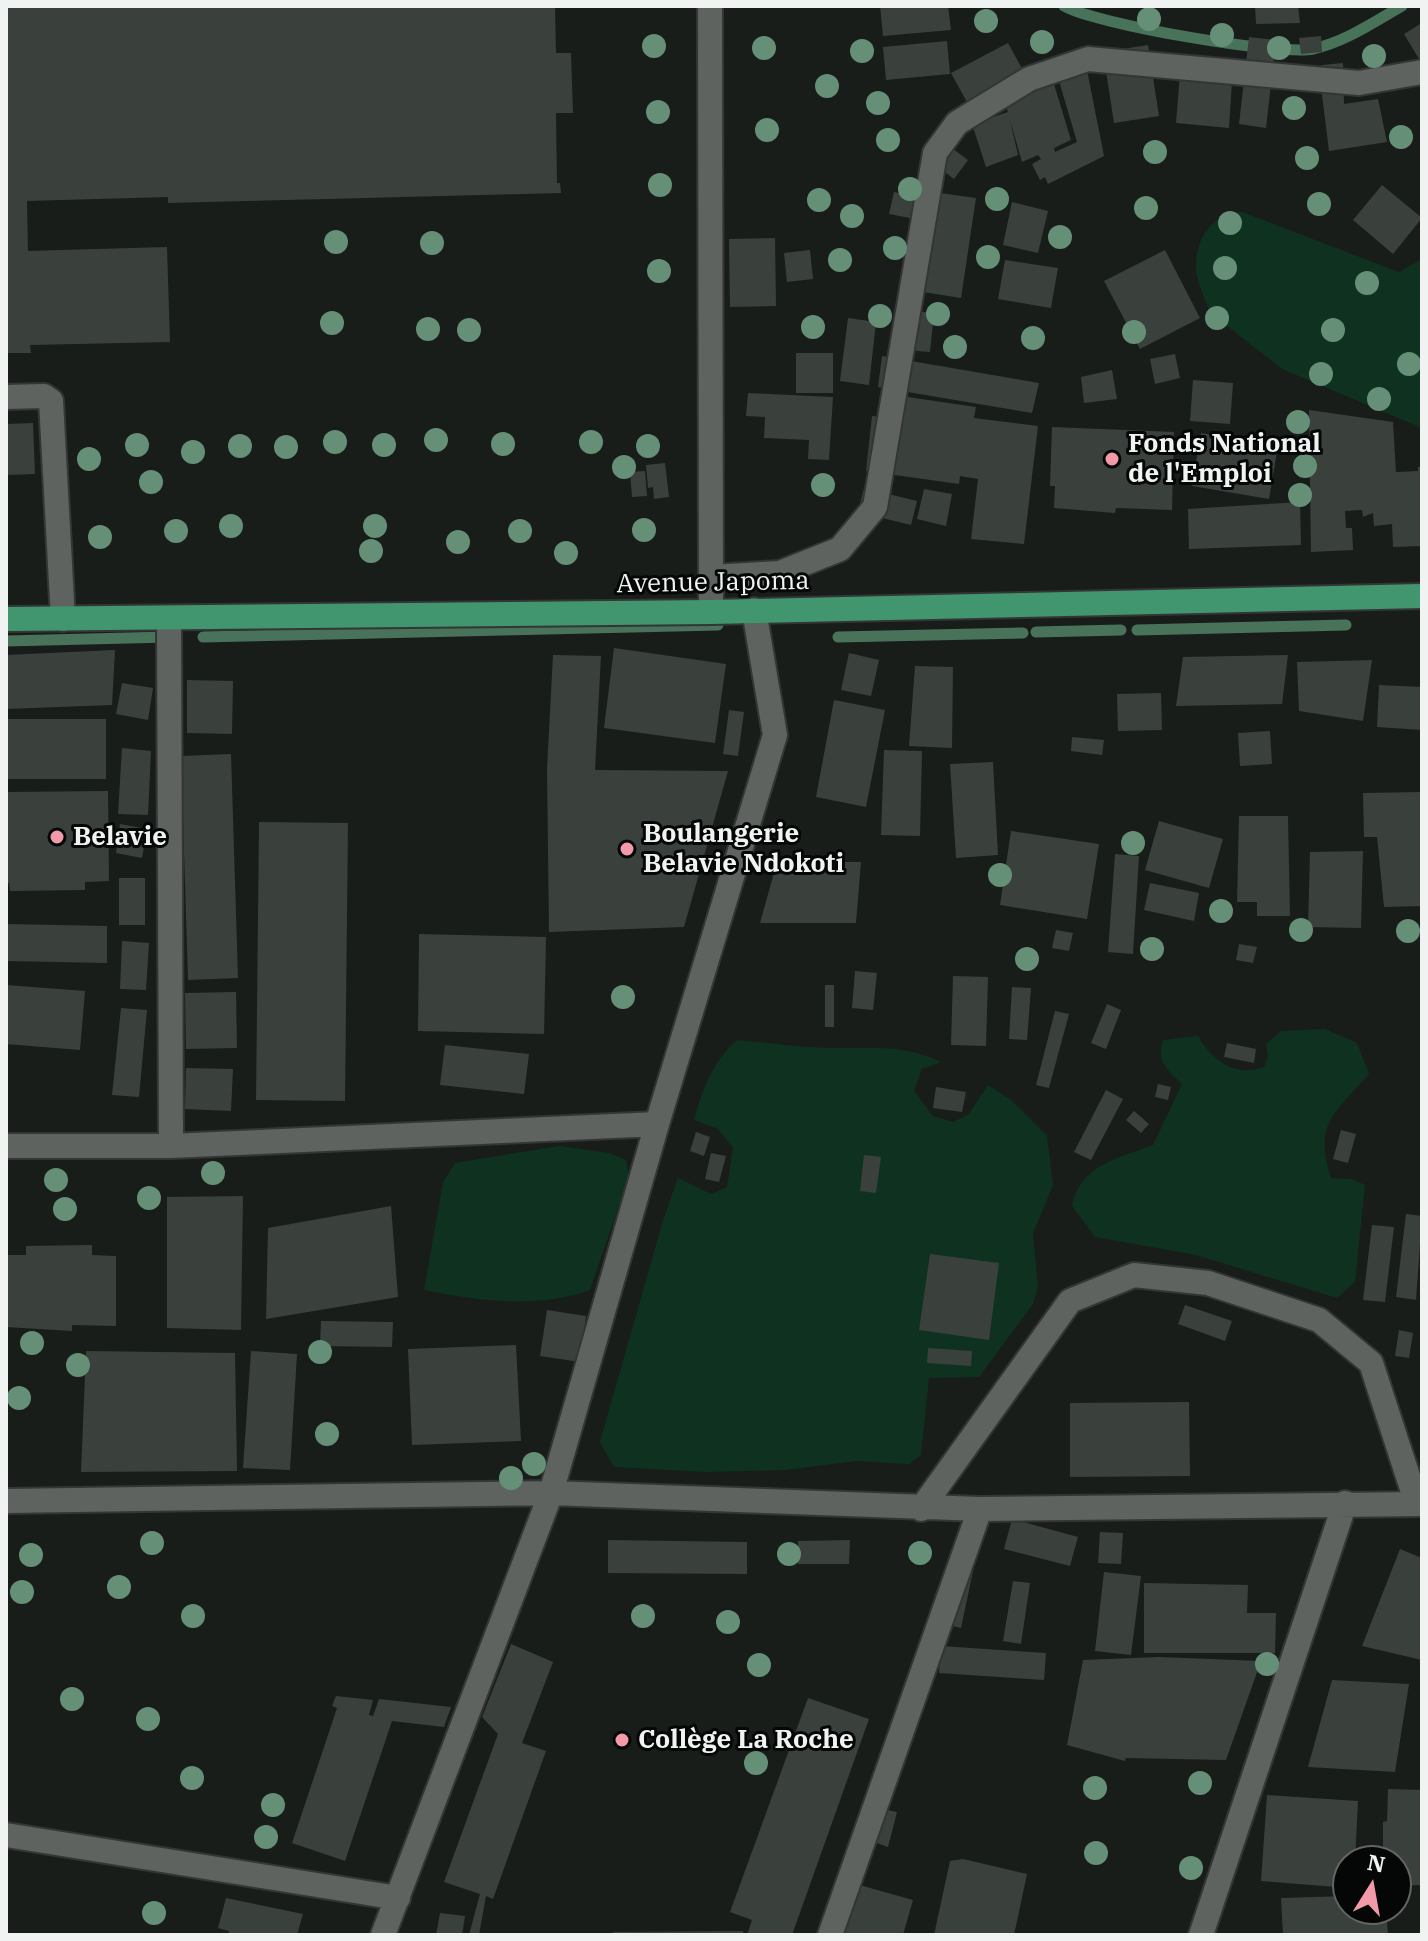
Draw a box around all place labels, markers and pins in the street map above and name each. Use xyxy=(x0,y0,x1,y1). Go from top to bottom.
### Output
place label: Fonds National de l'Emploi xyxy=(1128,428,1321,490)
marker: Fonds National de l'Emploi xyxy=(1103,450,1121,468)
place label: Boulangerie Belavie Ndokoti xyxy=(643,818,844,880)
place label: Belavie xyxy=(73,821,167,853)
marker: Belavie xyxy=(48,828,66,846)
marker: Boulangerie Belavie Ndokoti xyxy=(618,840,636,858)
place label: Collège La Roche xyxy=(638,1724,854,1756)
marker: Collège La Roche xyxy=(613,1731,631,1749)

